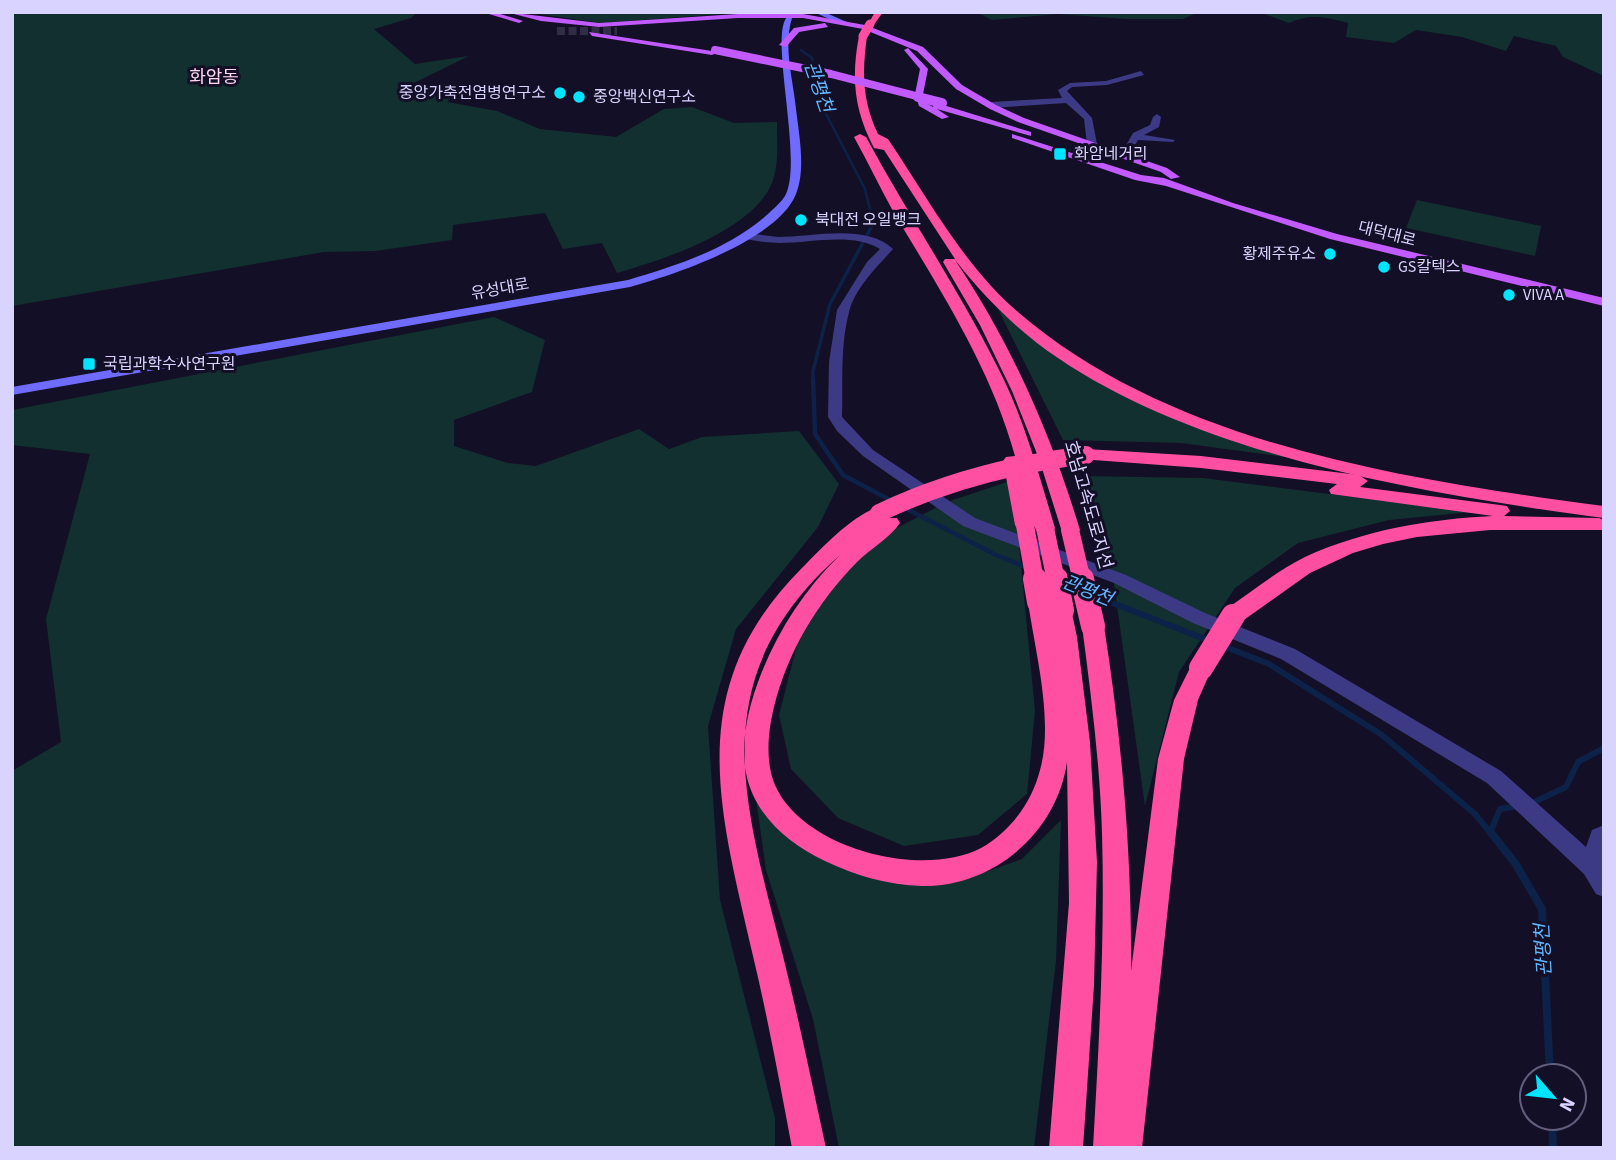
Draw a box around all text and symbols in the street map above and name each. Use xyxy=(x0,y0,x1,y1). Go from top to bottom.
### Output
water label: 관평천 xyxy=(797,58,840,118)
district label: 화암동 xyxy=(189,65,239,90)
place label: 중앙가축전염병연구소 xyxy=(399,82,546,104)
marker: 중앙가축전염병연구소 xyxy=(552,85,568,101)
place label: 중앙백신연구소 xyxy=(593,86,696,108)
marker: 중앙백신연구소 xyxy=(571,89,587,105)
place label: 화암네거리 xyxy=(1074,143,1148,165)
marker: 화암네거리 xyxy=(1052,146,1068,162)
place label: 북대전 오일뱅크 xyxy=(815,209,921,231)
marker: 북대전 오일뱅크 xyxy=(793,212,809,228)
street label: 대덕대로 xyxy=(1356,216,1418,252)
place label: 황제주유소 xyxy=(1242,243,1316,265)
marker: 황제주유소 xyxy=(1322,246,1338,262)
place label: GS칼텍스 xyxy=(1398,256,1461,278)
marker: GS칼텍스 xyxy=(1376,259,1392,275)
street label: 유성대로 xyxy=(469,273,531,305)
place label: VIVA A xyxy=(1523,284,1564,306)
marker: VIVA A xyxy=(1501,287,1517,303)
place label: 국립과학수사연구원 xyxy=(103,353,235,375)
marker: 국립과학수사연구원 xyxy=(81,356,97,372)
street label: 호남고속도로지선 xyxy=(1058,438,1118,572)
water label: 관평천 xyxy=(1058,569,1118,614)
water label: 관평천 xyxy=(1529,922,1559,977)
north arrow xyxy=(1518,1062,1588,1132)
text: N xyxy=(1552,1092,1582,1116)

